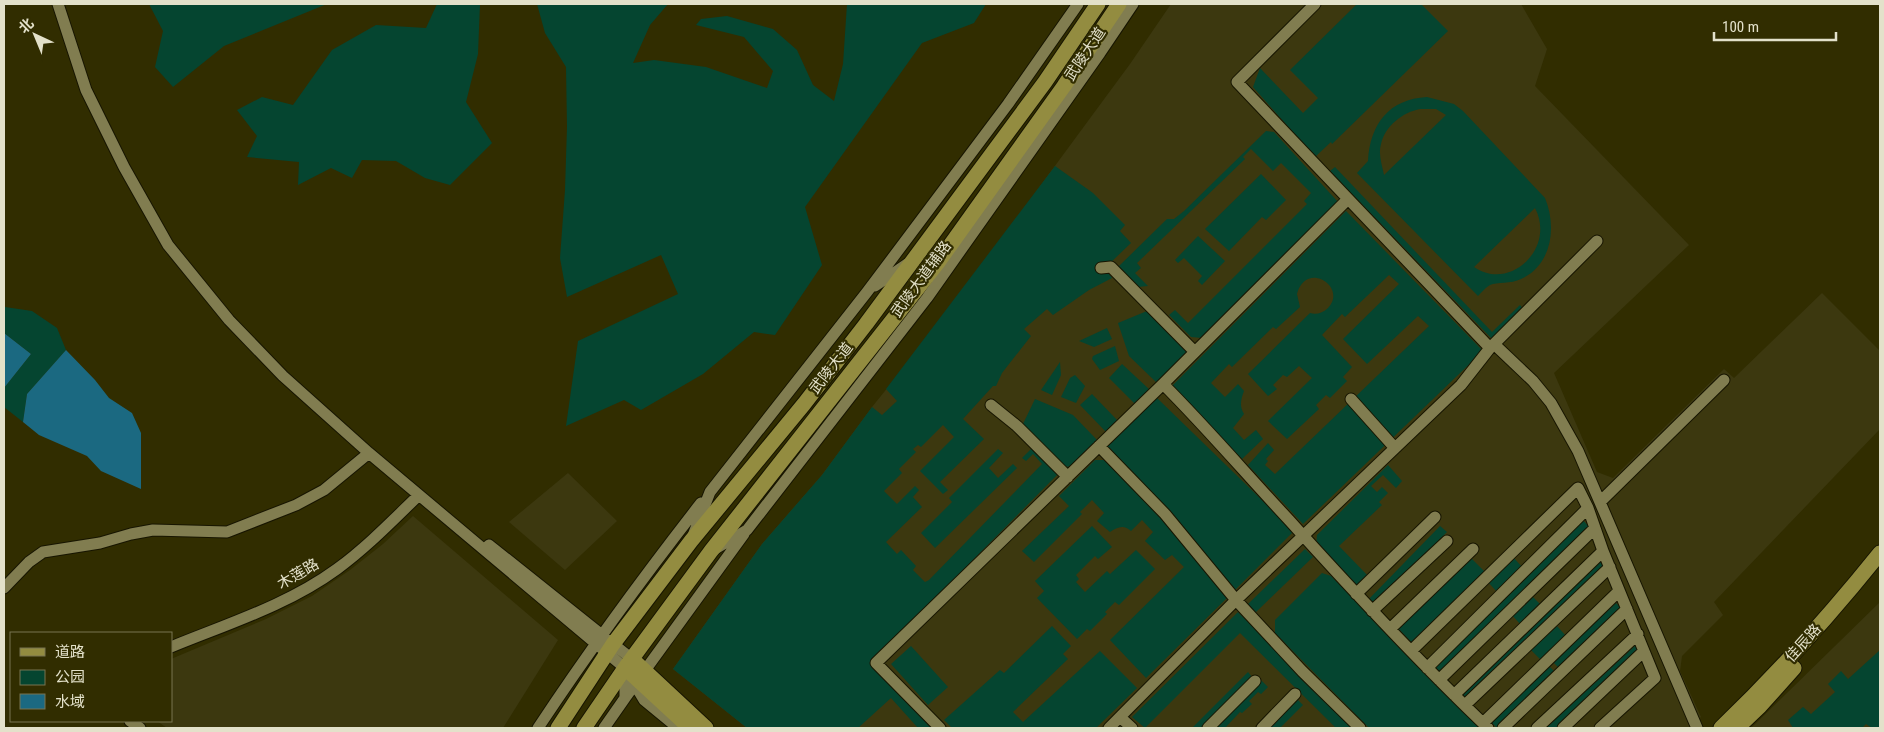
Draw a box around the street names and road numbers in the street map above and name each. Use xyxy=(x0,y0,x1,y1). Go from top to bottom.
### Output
street label: 武陵大道 xyxy=(1061,24,1109,84)
street label: 武陵大道辅路 xyxy=(887,237,955,321)
street label: 武陵大道 xyxy=(805,339,857,397)
street label: 木莲路 xyxy=(274,555,322,593)
street label: 佳辰路 xyxy=(1781,620,1825,666)

